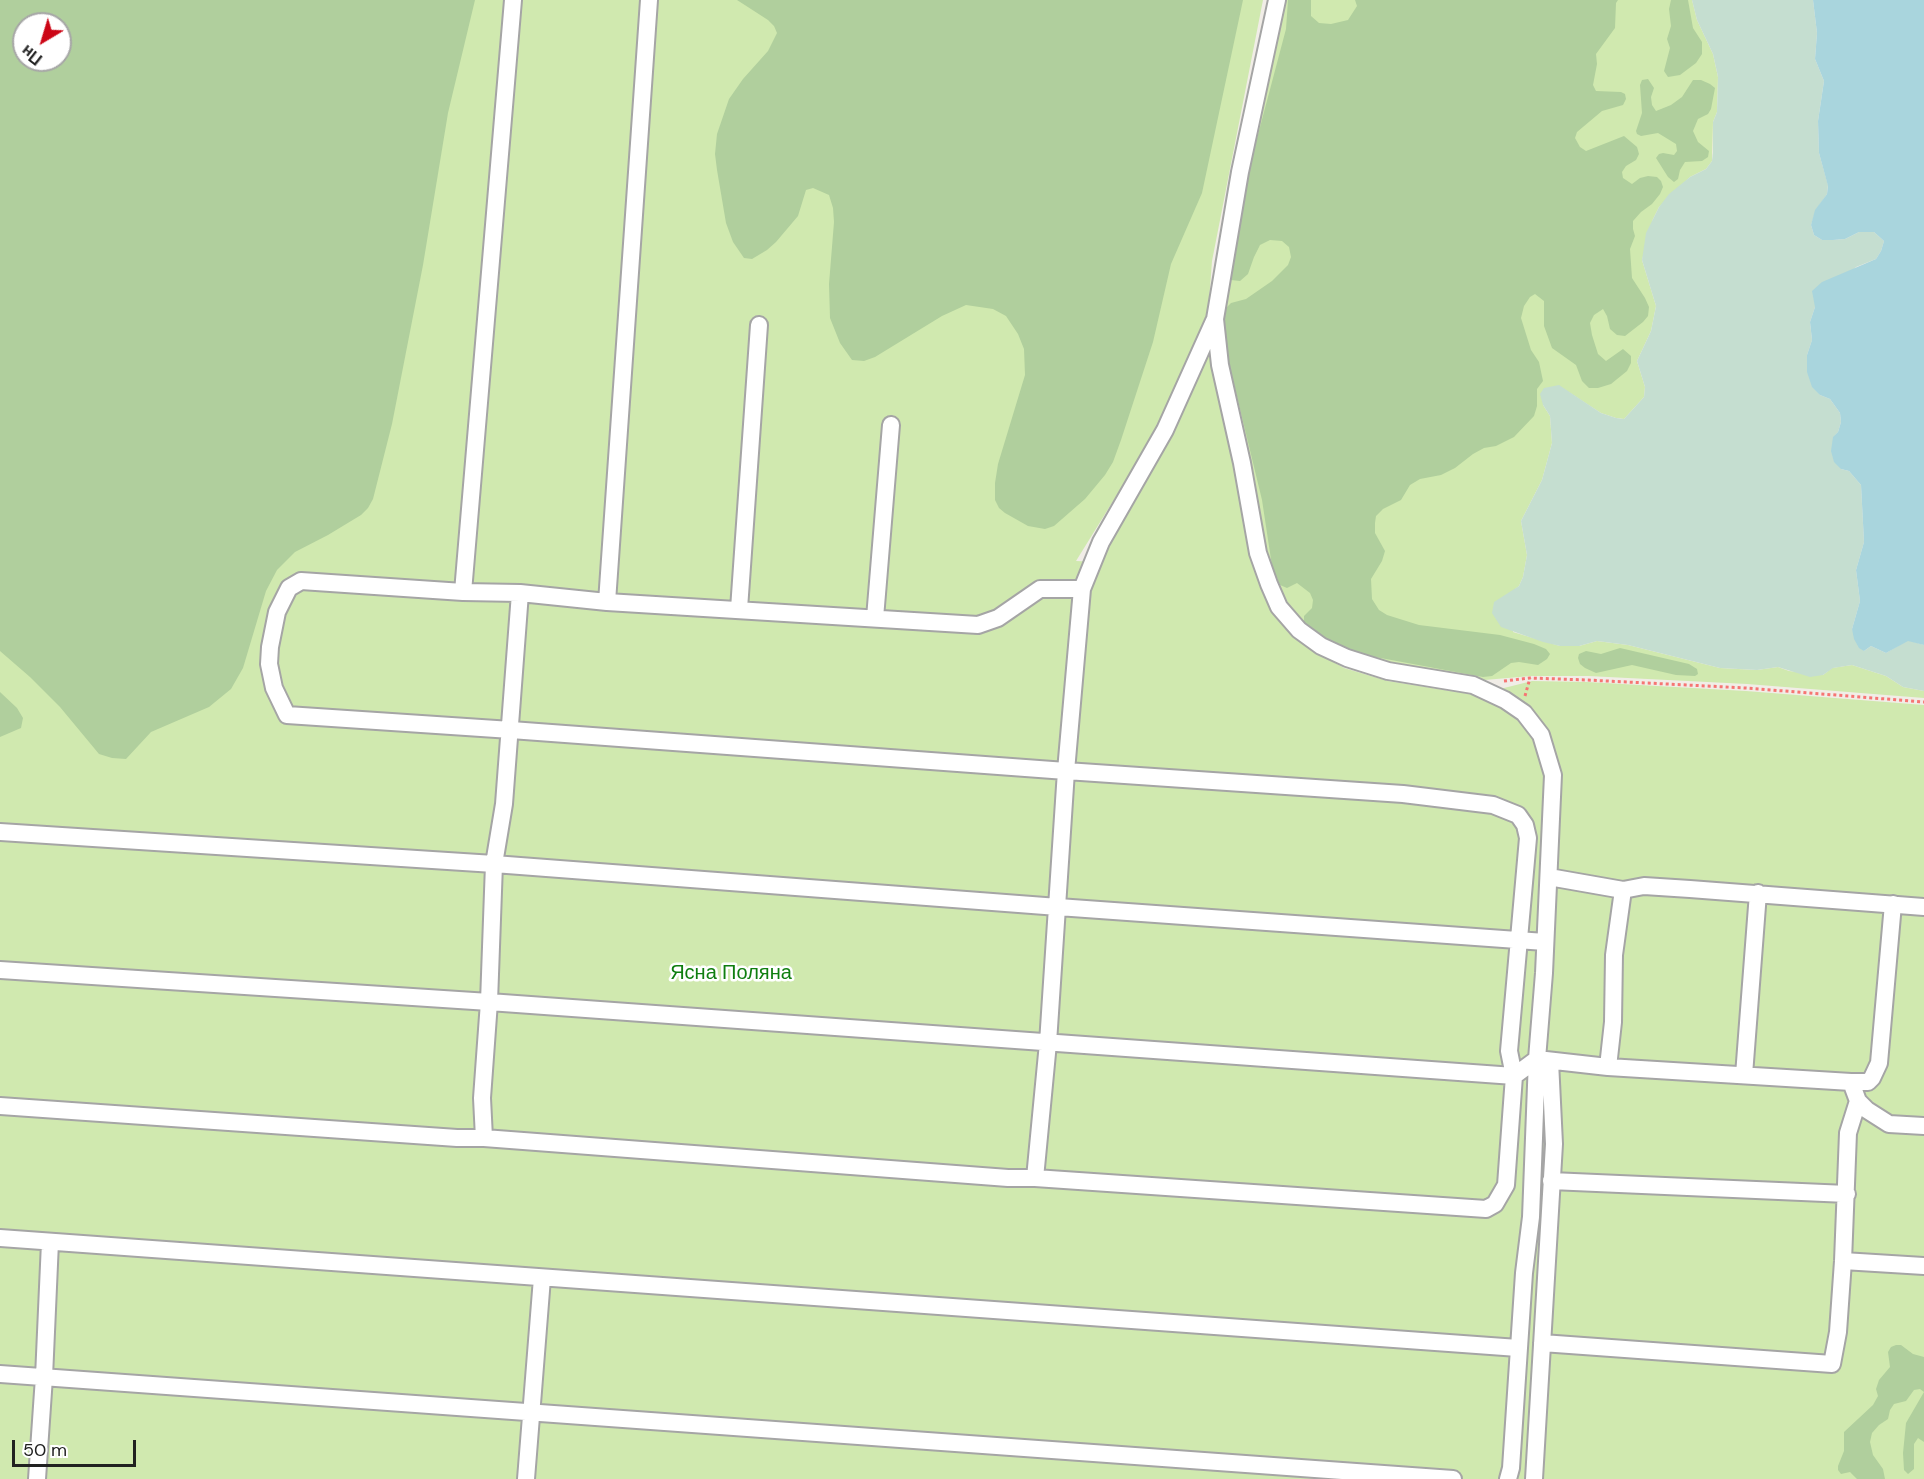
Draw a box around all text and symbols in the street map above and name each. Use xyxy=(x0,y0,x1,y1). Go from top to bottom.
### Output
north arrow xyxy=(12,12,72,72)
text: Пн xyxy=(17,40,47,70)
park label: Ясна Поляна xyxy=(670,962,792,986)
scale bar xyxy=(15,1428,140,1466)
text: 50 m xyxy=(23,1438,67,1462)

